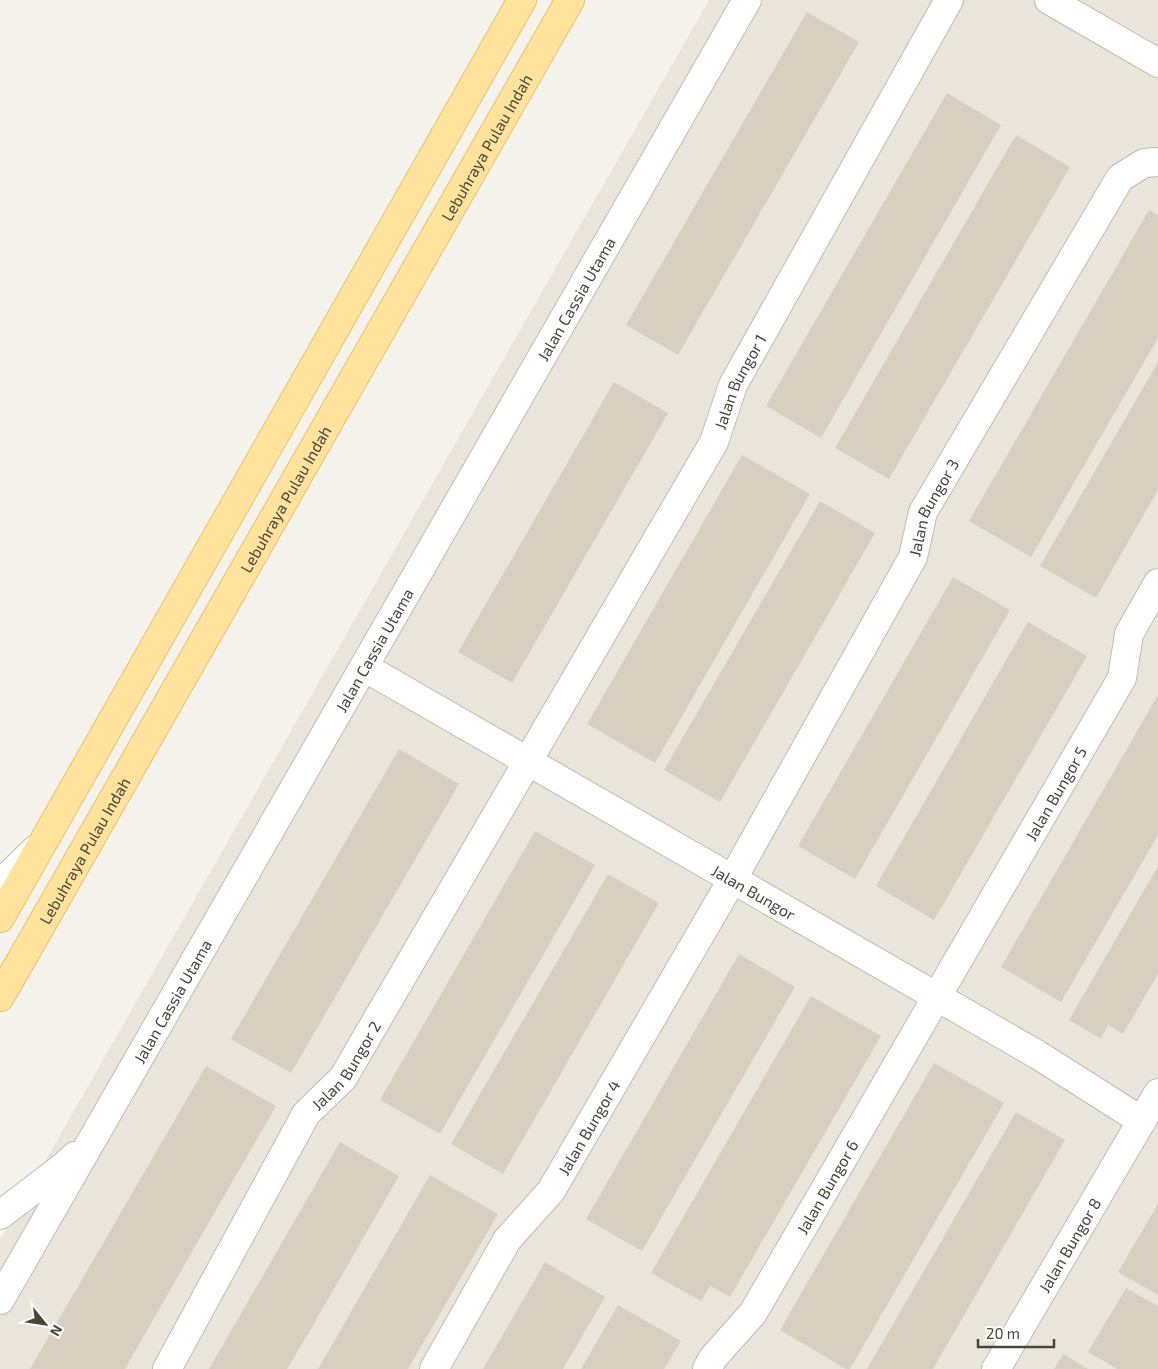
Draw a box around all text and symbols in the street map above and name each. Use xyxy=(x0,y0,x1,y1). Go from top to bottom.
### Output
street label: Lebuhraya Pulau Indah xyxy=(436,70,535,224)
street label: Jalan Cassia Utama xyxy=(532,233,618,364)
street label: Jalan Bungor 1 xyxy=(709,331,769,432)
street label: Lebuhraya Pulau Indah xyxy=(235,422,334,575)
street label: Jalan Bungor 3 xyxy=(904,455,962,558)
street label: Jalan Cassia Utama xyxy=(331,584,417,715)
street label: Jalan Bungor 5 xyxy=(1020,743,1090,843)
street label: Lebuhraya Pulau Indah xyxy=(34,774,133,927)
street label: Jalan Bungor xyxy=(709,860,800,923)
street label: Jalan Cassia Utama xyxy=(129,936,215,1066)
street label: Jalan Bungor 2 xyxy=(307,1017,384,1113)
street label: Jalan Bungor 4 xyxy=(553,1076,623,1178)
street label: Jalan Bungor 6 xyxy=(792,1136,861,1237)
street label: Jalan Bungor 8 xyxy=(1034,1194,1104,1295)
north arrow xyxy=(20,1299,70,1349)
scale bar xyxy=(978,1316,1054,1348)
text: N xyxy=(47,1322,67,1339)
text: 20 m xyxy=(986,1324,1020,1342)

